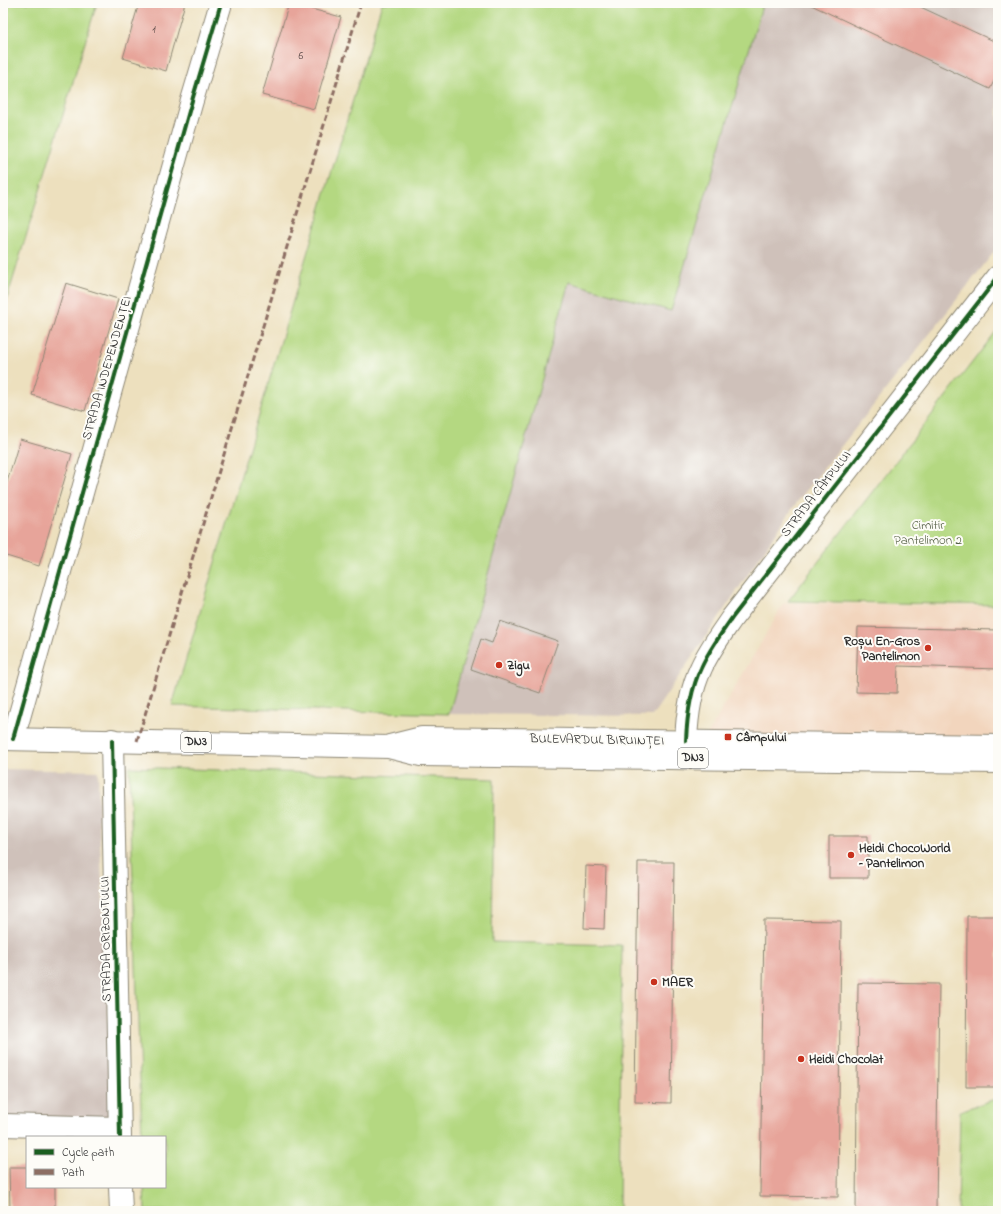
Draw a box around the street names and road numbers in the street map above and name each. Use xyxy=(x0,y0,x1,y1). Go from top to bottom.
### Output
street label: STRADA INDEPENDENȚEI xyxy=(77,294,137,442)
street label: STRADA CÂMPULUI xyxy=(776,447,856,541)
street label: BULEVARDUL BIRUINȚEI xyxy=(529,729,664,751)
road number: DN3 xyxy=(181,732,211,752)
road number: DN3 xyxy=(678,748,708,768)
street label: STRADA ORIZONTULUI xyxy=(95,876,117,1002)

